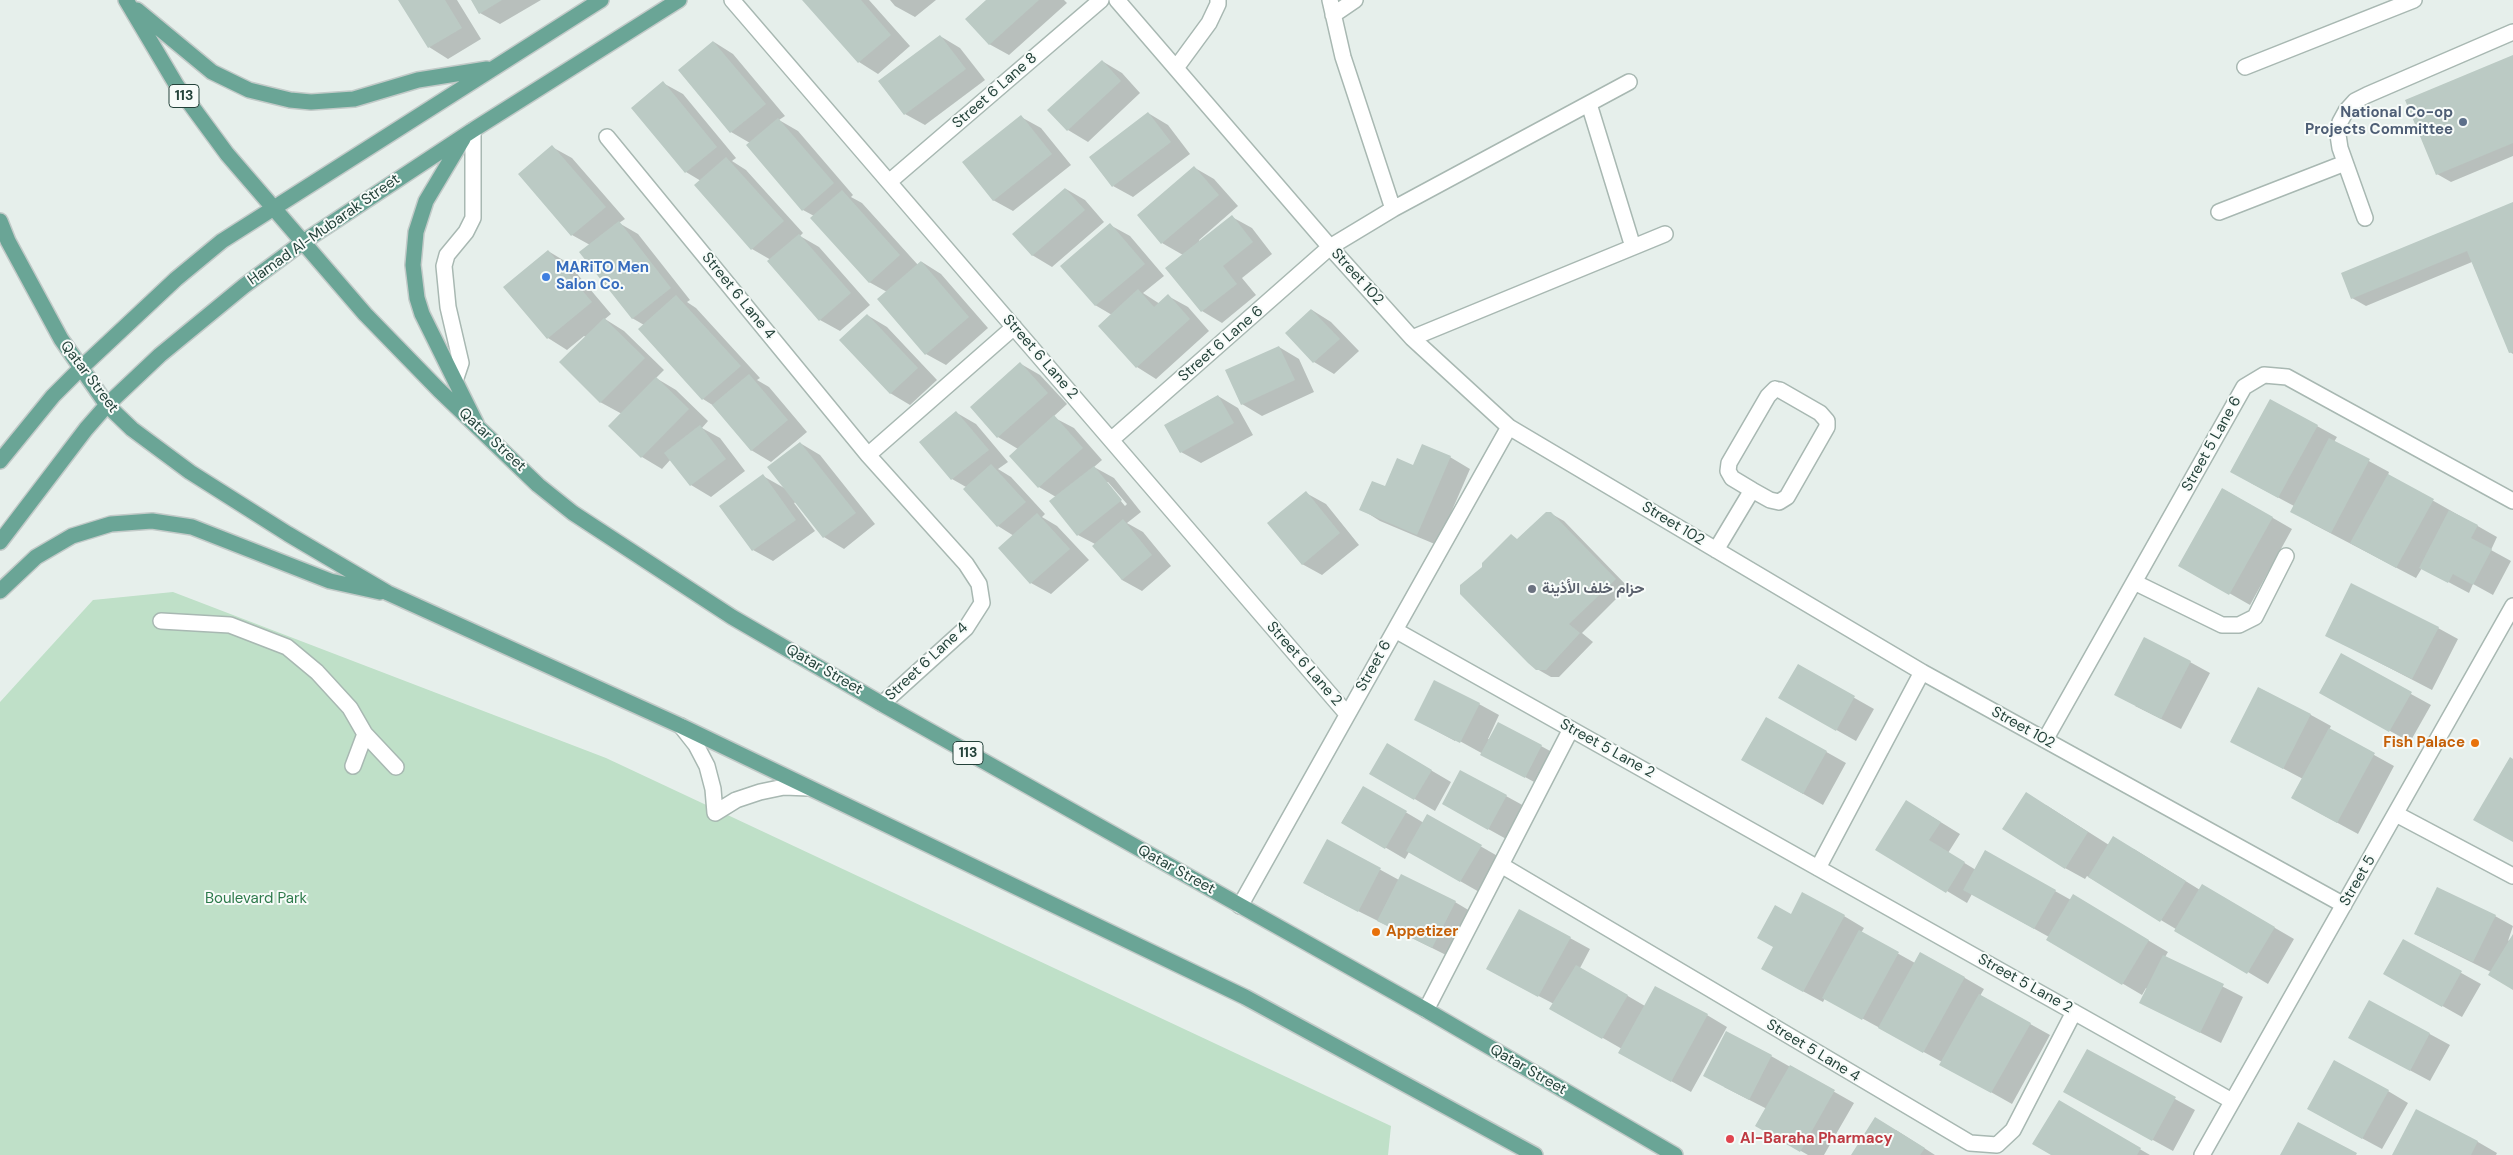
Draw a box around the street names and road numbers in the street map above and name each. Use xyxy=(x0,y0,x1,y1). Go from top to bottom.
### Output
street label: Street 6 Lane 8 xyxy=(949,49,1041,133)
road number: 113 xyxy=(169,84,199,108)
street label: Hamad Al-Mubarak Street xyxy=(245,171,403,289)
street label: Street 102 xyxy=(1327,245,1387,309)
street label: Street 6 Lane 4 xyxy=(698,249,778,343)
street label: Street 6 Lane 6 xyxy=(1175,302,1267,386)
street label: Street 6 Lane 2 xyxy=(999,311,1081,403)
street label: Qatar Street xyxy=(56,337,122,417)
street label: Street 5 Lane 6 xyxy=(2178,393,2246,495)
street label: Qatar Street xyxy=(455,404,529,476)
street label: Street 102 xyxy=(1638,498,1708,550)
street label: Street 6 Lane 2 xyxy=(1263,618,1345,710)
street label: Street 6 Lane 4 xyxy=(882,619,972,705)
street label: Street 6 xyxy=(1353,637,1395,695)
street label: Qatar Street xyxy=(782,641,866,699)
street label: Street 102 xyxy=(1988,703,2058,753)
street label: Street 5 Lane 2 xyxy=(1557,716,1657,782)
road number: 113 xyxy=(953,741,983,764)
street label: Qatar Street xyxy=(1134,841,1218,899)
street label: Street 5 xyxy=(2336,852,2380,910)
street label: Street 5 Lane 2 xyxy=(1975,951,2075,1017)
street label: Street 5 Lane 4 xyxy=(1763,1016,1863,1086)
street label: Qatar Street xyxy=(1486,1041,1570,1099)

